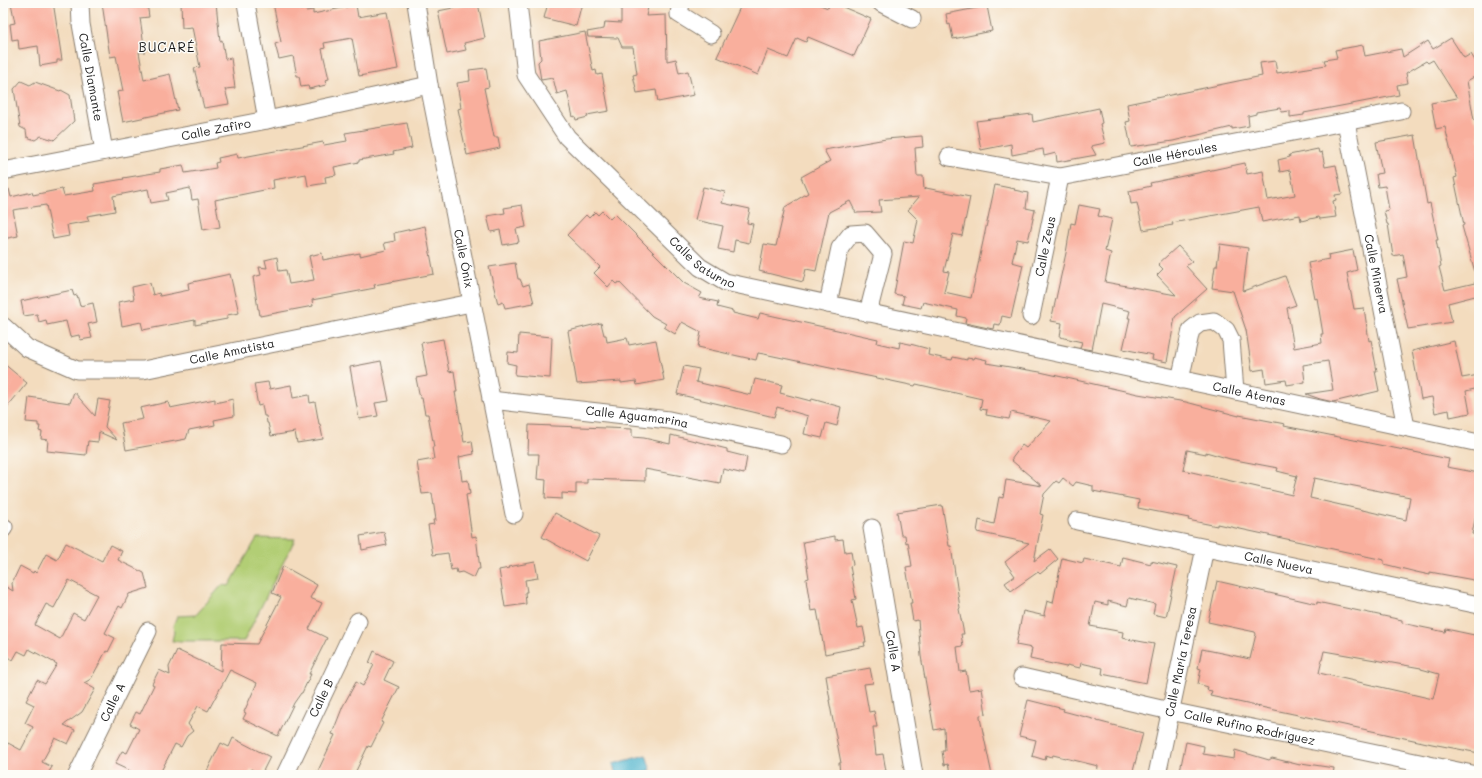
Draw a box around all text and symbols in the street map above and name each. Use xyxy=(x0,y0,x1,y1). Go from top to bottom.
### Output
street label: Calle Diamante xyxy=(76,32,107,122)
district label: BUCARÉ xyxy=(139,38,195,55)
street label: Calle Zafiro xyxy=(180,114,252,143)
street label: Calle Hércules xyxy=(1131,138,1218,170)
street label: Calle Zeus xyxy=(1030,214,1059,278)
street label: Calle Ónix xyxy=(451,228,478,289)
street label: Calle Saturno xyxy=(666,232,736,291)
street label: Calle Minerva xyxy=(1361,233,1393,315)
street label: Calle Amatista xyxy=(188,334,276,367)
street label: Calle Atenas xyxy=(1211,377,1288,409)
street label: Calle Aguamarina xyxy=(585,402,690,431)
street label: Calle Nueva xyxy=(1243,547,1315,577)
street label: Calle María Teresa xyxy=(1161,605,1199,718)
street label: Calle A xyxy=(883,629,905,673)
street label: Calle B xyxy=(305,676,336,720)
street label: Calle A xyxy=(96,680,128,724)
street label: Calle Rufino Rodríguez xyxy=(1183,705,1317,748)

